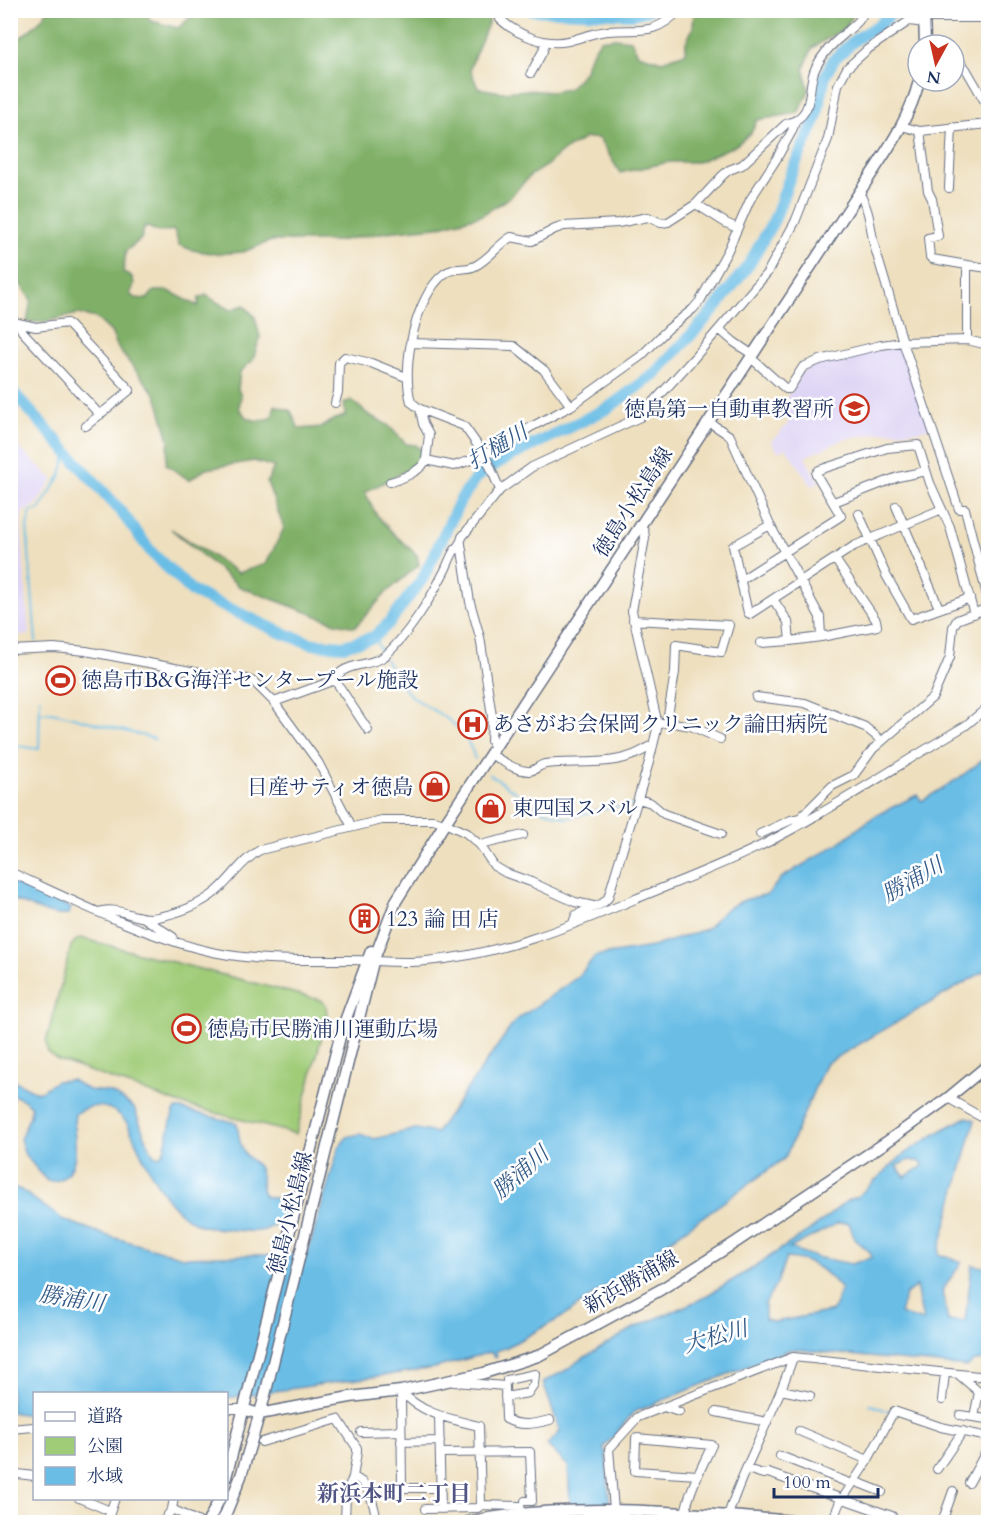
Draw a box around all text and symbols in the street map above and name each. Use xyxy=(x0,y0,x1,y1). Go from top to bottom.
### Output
north arrow xyxy=(906,33,966,93)
text: N xyxy=(926,65,942,89)
school or university icon: 徳島第一自動車教習所 xyxy=(839,393,871,425)
place label: 徳島第一自動車教習所 xyxy=(624,395,834,424)
water label: 打樋川 xyxy=(461,416,535,477)
street label: 徳島小松島線 xyxy=(587,442,680,563)
sports icon: 徳島市B&G海洋センタープール施設 xyxy=(44,664,76,696)
place label: 徳島市B&G海洋センタープール施設 xyxy=(81,666,419,695)
hospital icon: あさがお会保岡クリニック論田病院 xyxy=(456,708,488,740)
place label: あさがお会保岡クリニック論田病院 xyxy=(493,710,828,739)
shop icon: 日産サティオ徳島 xyxy=(418,771,450,803)
place label: 日産サティオ徳島 xyxy=(247,773,413,802)
shop icon: 東四国スバル xyxy=(475,792,507,824)
place label: 東四国スバル xyxy=(512,794,638,823)
water label: 勝浦川 xyxy=(876,849,950,909)
building icon: 123 論 田 店 xyxy=(349,903,381,935)
place label: 123 論 田 店 xyxy=(386,905,498,934)
sports icon: 徳島市民勝浦川運動広場 xyxy=(170,1013,202,1045)
place label: 徳島市民勝浦川運動広場 xyxy=(207,1015,438,1044)
water label: 勝浦川 xyxy=(486,1138,557,1206)
street label: 徳島小松島線 xyxy=(261,1148,320,1278)
street label: 新浜勝浦線 xyxy=(579,1244,684,1321)
water label: 勝浦川 xyxy=(37,1279,109,1319)
water label: 大松川 xyxy=(679,1313,753,1360)
legend xyxy=(33,1392,228,1500)
text: 道路 xyxy=(87,1404,123,1429)
text: 公園 xyxy=(87,1434,123,1459)
scale bar xyxy=(774,1461,878,1499)
text: 水域 xyxy=(87,1464,123,1489)
text: 100 m xyxy=(783,1470,831,1495)
district label: 新浜本町二丁目 xyxy=(317,1479,471,1509)

